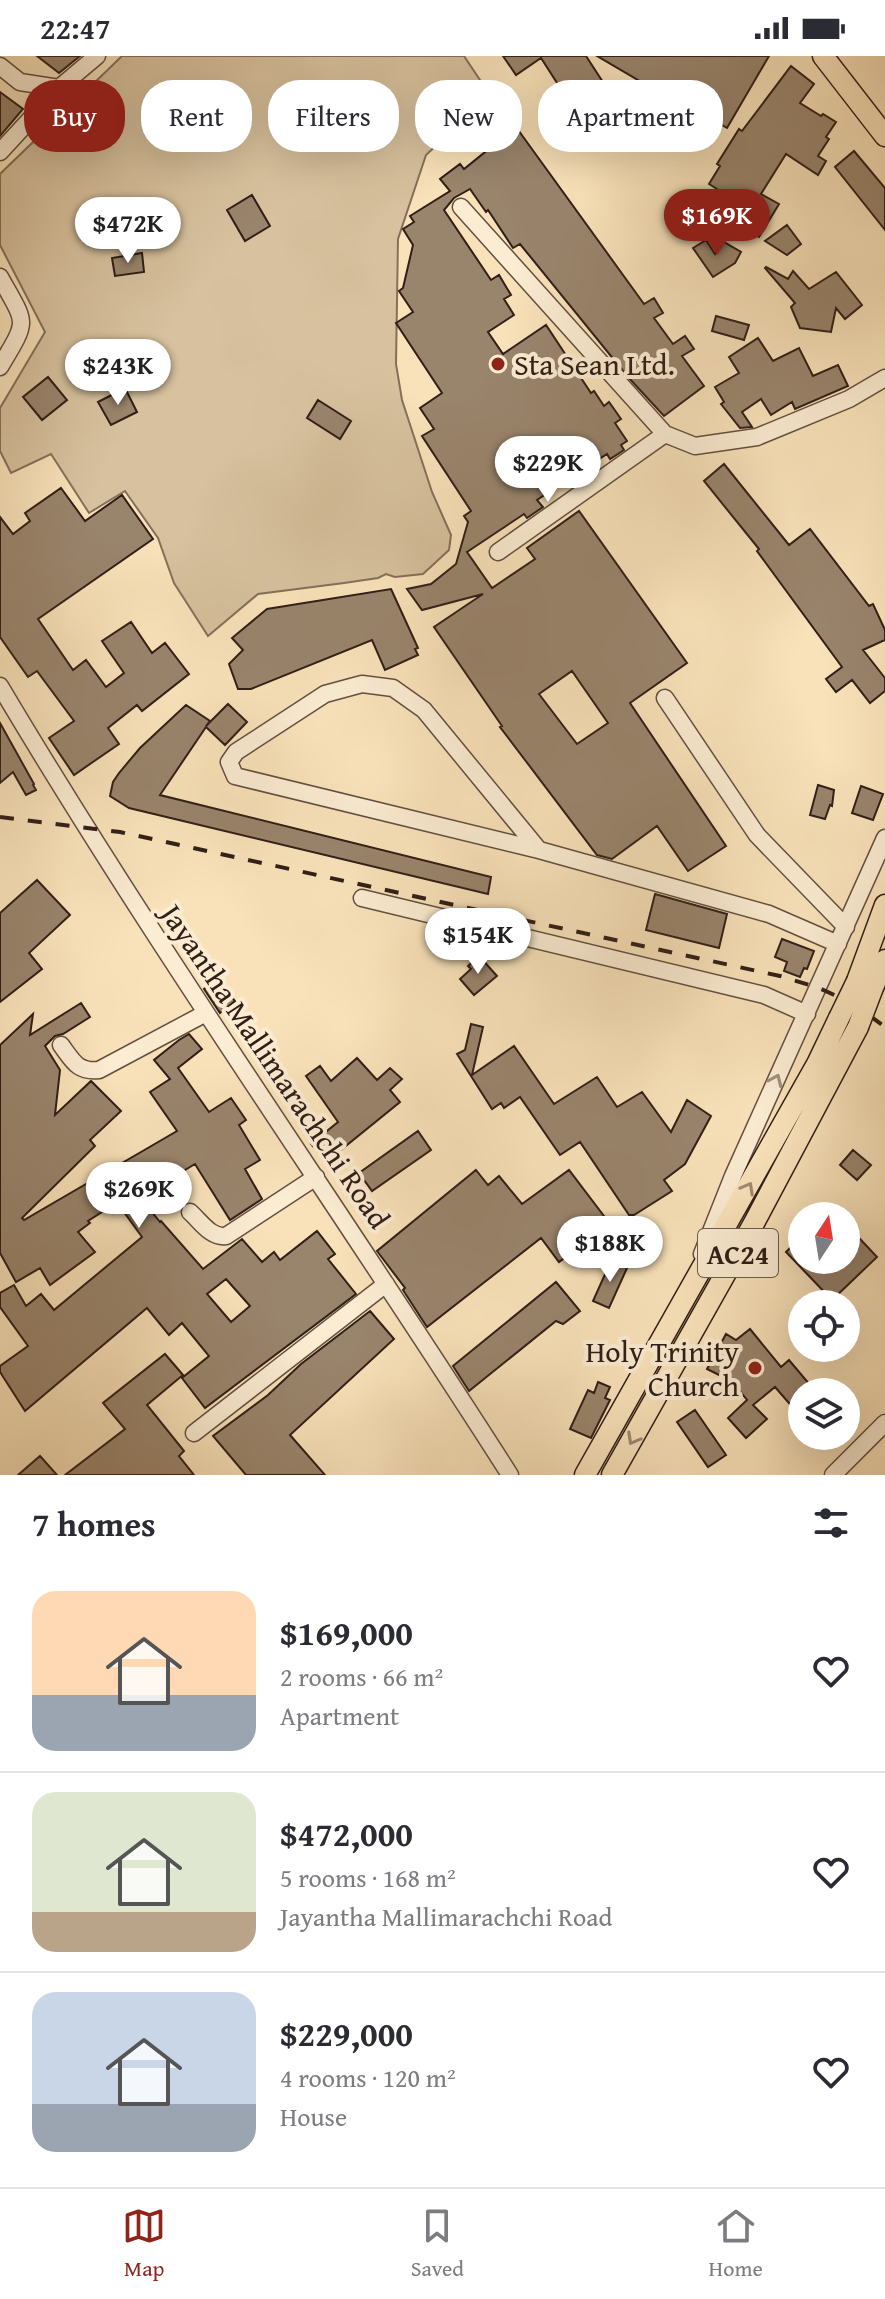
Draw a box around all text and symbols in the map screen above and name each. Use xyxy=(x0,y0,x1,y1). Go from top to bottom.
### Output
text: 22:47 xyxy=(40,6,111,50)
chip: Buy xyxy=(24,80,125,152)
chip: Rent xyxy=(141,80,252,152)
chip: Filters xyxy=(268,80,399,152)
chip: New xyxy=(415,80,522,152)
chip: Apartment xyxy=(538,80,723,152)
pin: $169K xyxy=(661,189,773,257)
text: $169K xyxy=(682,195,752,234)
pin: $472K xyxy=(72,197,184,265)
text: $472K xyxy=(93,203,163,242)
pin: $243K xyxy=(62,339,174,407)
place label: Sta Sean Ltd. xyxy=(514,342,675,386)
text: $243K xyxy=(83,345,153,384)
marker: Sta Sean Ltd. xyxy=(489,355,507,373)
pin: $229K xyxy=(492,436,604,504)
text: $229K xyxy=(513,442,583,481)
street label: Jayantha Mallimarachchi Road xyxy=(148,891,401,1237)
pin: $154K xyxy=(422,908,534,976)
text: $154K xyxy=(443,914,513,953)
one-way arrow xyxy=(766,1074,782,1088)
pin: $269K xyxy=(83,1162,195,1230)
text: $269K xyxy=(104,1168,174,1207)
one-way arrow xyxy=(738,1182,754,1197)
north arrow xyxy=(788,1202,860,1274)
map controls xyxy=(788,1202,860,1450)
pin: $188K xyxy=(554,1216,666,1284)
text: $188K xyxy=(575,1222,645,1261)
road number: AC24 xyxy=(698,1229,778,1277)
button: locate xyxy=(788,1290,860,1362)
place label: Holy Trinity Church xyxy=(585,1329,739,1407)
marker: Holy Trinity Church xyxy=(746,1359,764,1377)
button: layers xyxy=(788,1378,860,1450)
one-way arrow xyxy=(627,1431,642,1446)
text: 7 homes xyxy=(32,1499,156,1548)
icon: filters xyxy=(809,1501,853,1545)
text: $169,000 xyxy=(280,1608,413,1657)
icon: home xyxy=(96,1623,192,1719)
icon: heart xyxy=(809,1649,853,1693)
text: 2 rooms · 66 m² xyxy=(280,1657,443,1696)
text: Apartment xyxy=(280,1696,399,1735)
text: $472,000 xyxy=(280,1809,413,1858)
icon: home xyxy=(96,1824,192,1920)
icon: heart xyxy=(809,1850,853,1894)
text: 5 rooms · 168 m² xyxy=(280,1858,456,1897)
text: Jayantha Mallimarachchi Road xyxy=(280,1897,612,1936)
text: $229,000 xyxy=(280,2009,413,2058)
icon: home xyxy=(96,2024,192,2120)
icon: heart xyxy=(809,2050,853,2094)
text: 4 rooms · 120 m² xyxy=(280,2058,456,2097)
text: House xyxy=(280,2097,347,2136)
tab: Map xyxy=(122,2204,166,2284)
tab: Saved xyxy=(411,2204,464,2284)
tab: Home xyxy=(709,2204,763,2284)

